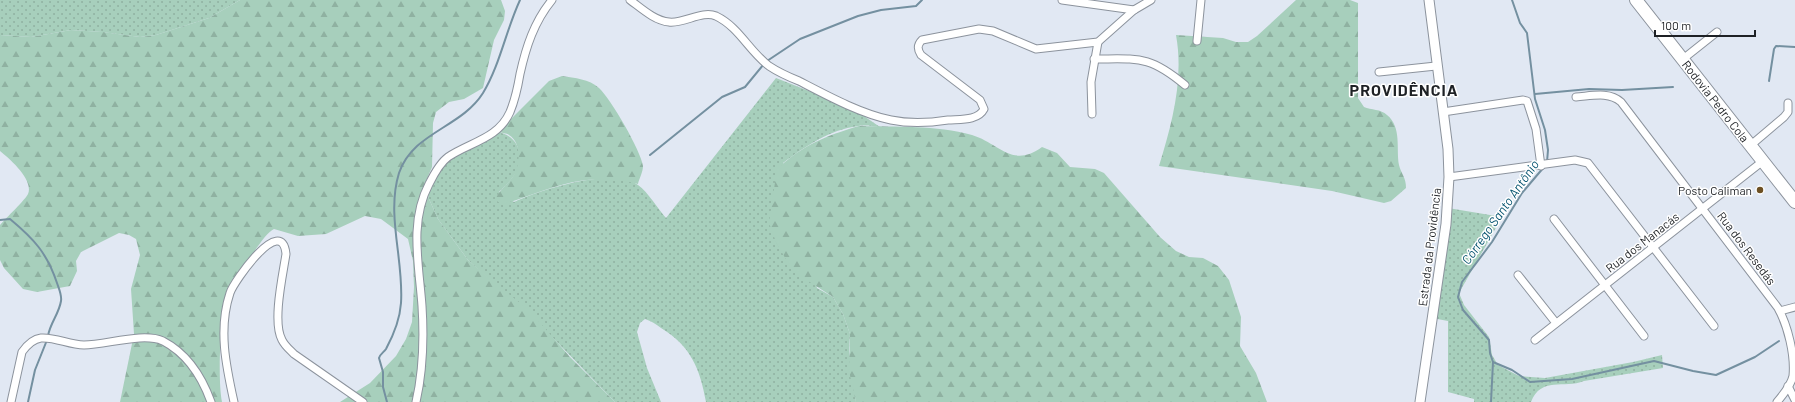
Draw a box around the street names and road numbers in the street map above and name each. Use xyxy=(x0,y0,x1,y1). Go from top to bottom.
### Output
street label: Rodovia Pedro Cola xyxy=(1680,57,1752,145)
street label: Estrada da Providência xyxy=(1415,187,1443,307)
street label: Rua dos Manacás xyxy=(1603,209,1682,275)
street label: Rua dos Resedás xyxy=(1715,209,1779,287)

